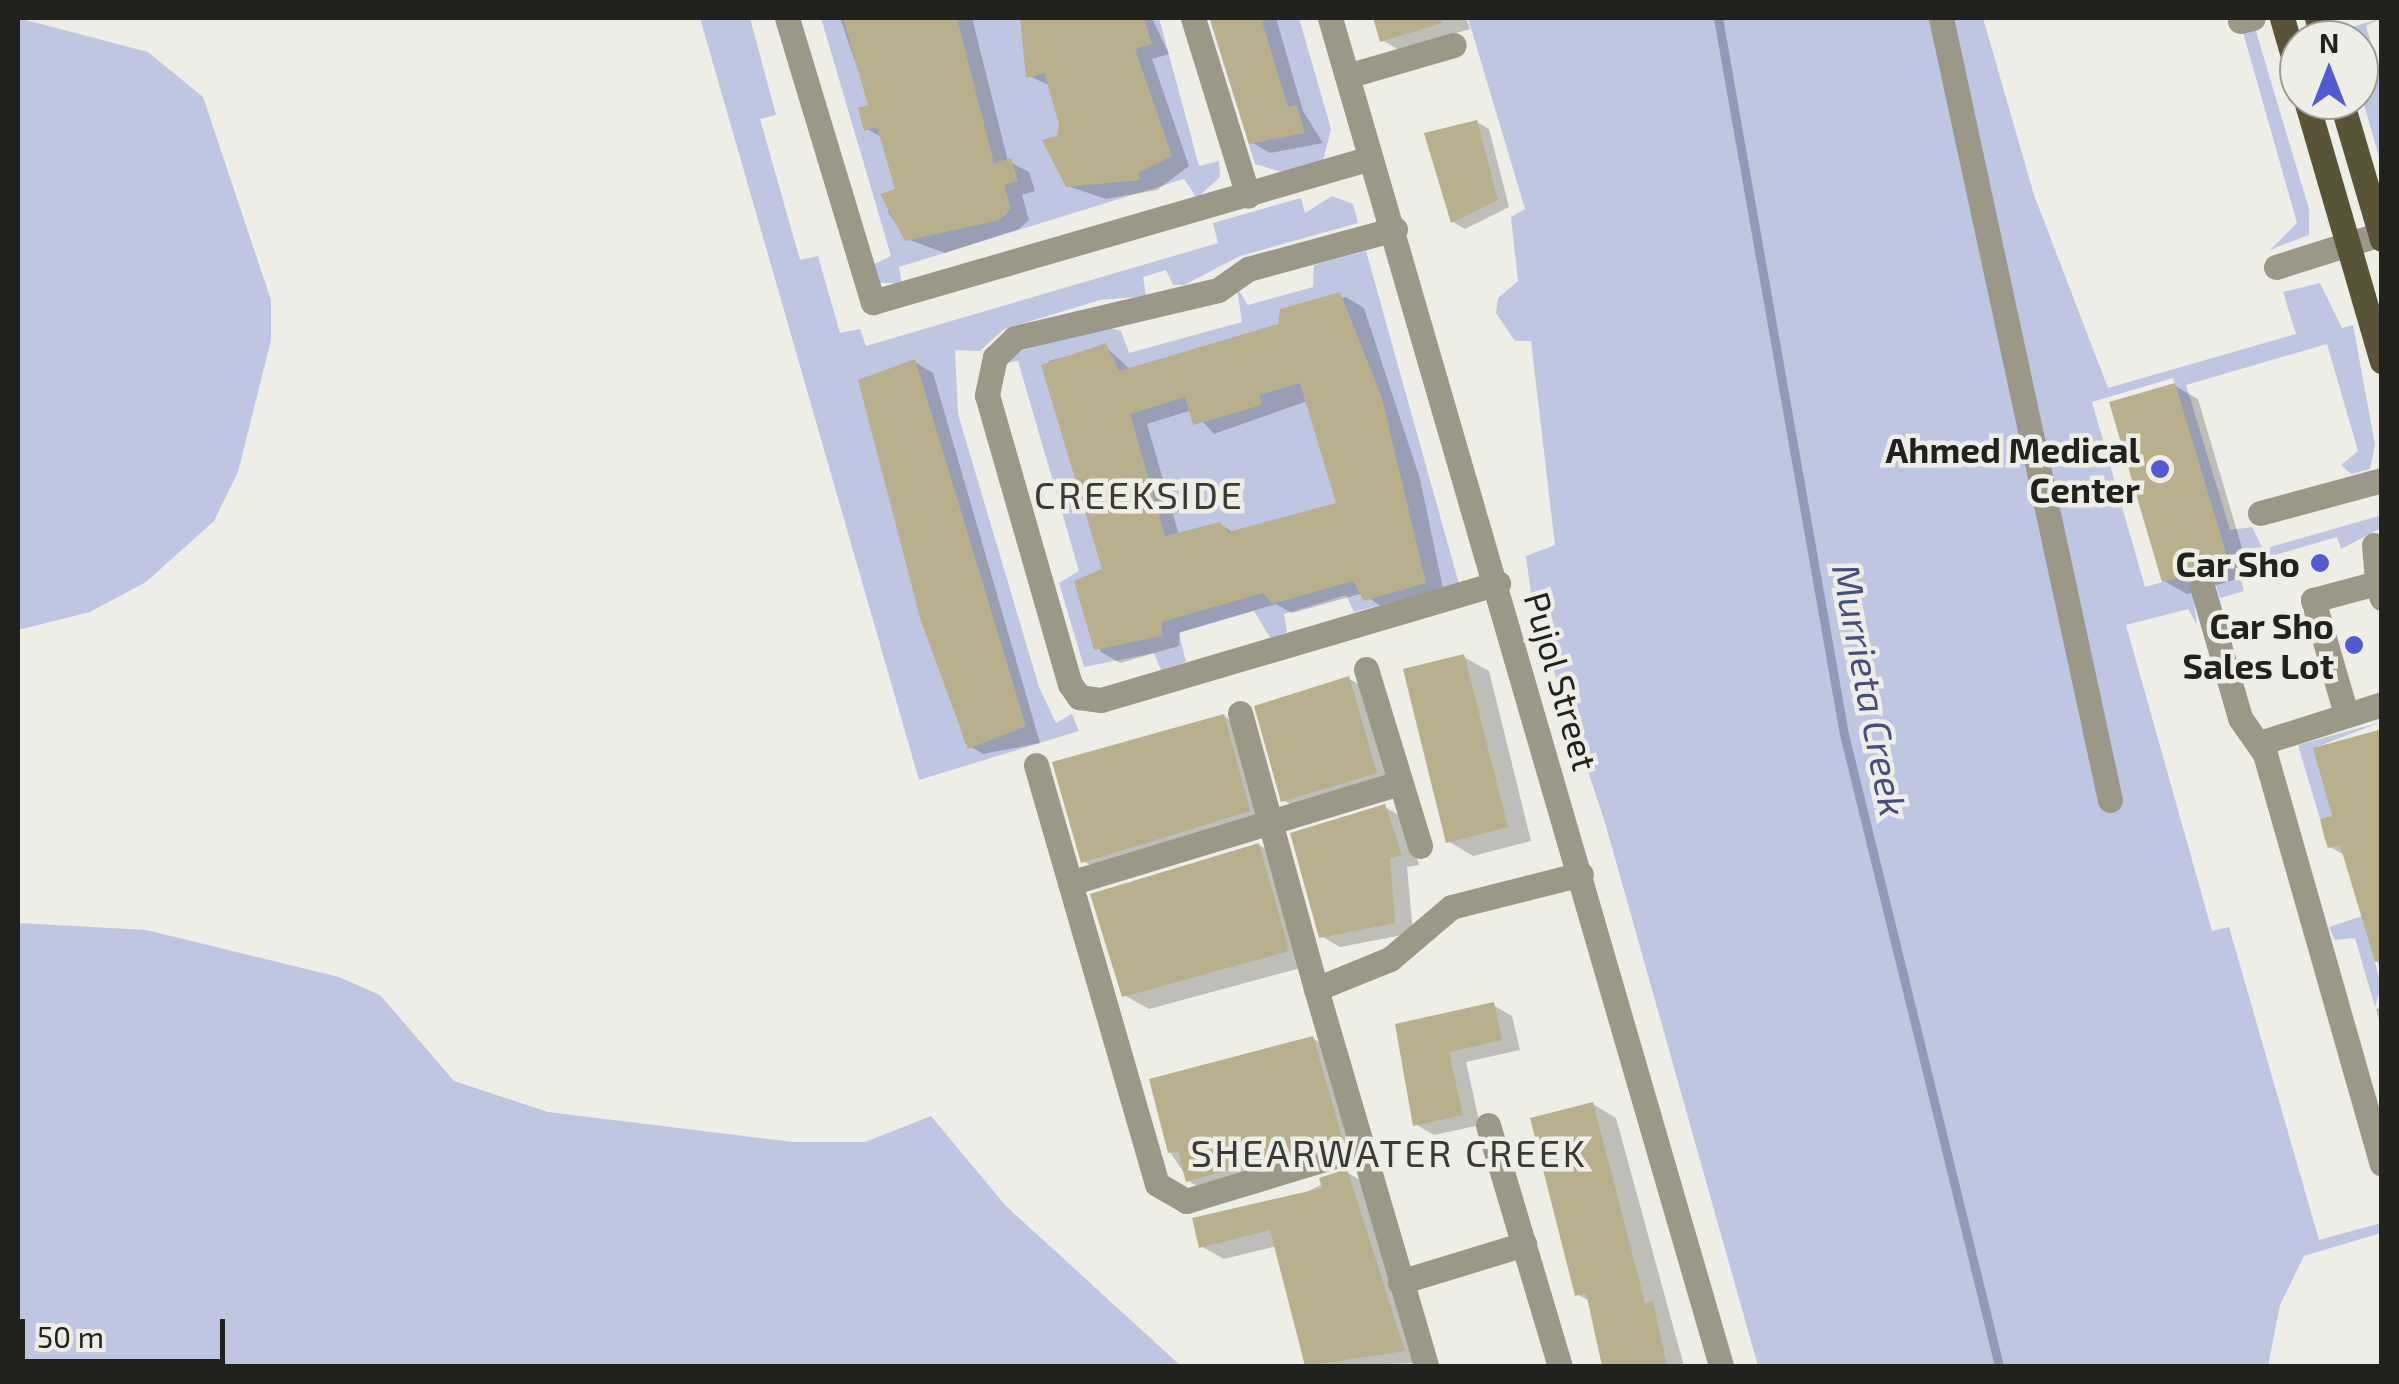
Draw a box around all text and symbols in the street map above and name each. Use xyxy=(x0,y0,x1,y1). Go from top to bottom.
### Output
north arrow xyxy=(2279,20,2379,120)
text: N xyxy=(2319,25,2339,59)
place label: Ahmed Medical Center xyxy=(1886,428,2140,510)
marker: Ahmed Medical Center xyxy=(2149,458,2171,480)
district label: CREEKSIDE xyxy=(1034,472,1244,518)
place label: Car Sho xyxy=(2175,542,2300,584)
marker: Car Sho xyxy=(2309,552,2331,574)
water label: Murrieta Creek xyxy=(1823,560,1917,820)
street label: Pujol Street xyxy=(1516,586,1608,776)
place label: Car Sho Sales Lot xyxy=(2183,604,2334,686)
marker: Car Sho Sales Lot xyxy=(2343,634,2365,656)
district label: SHEARWATER CREEK xyxy=(1190,1130,1588,1176)
scale bar xyxy=(25,1299,230,1361)
text: 50 m xyxy=(37,1318,104,1354)

